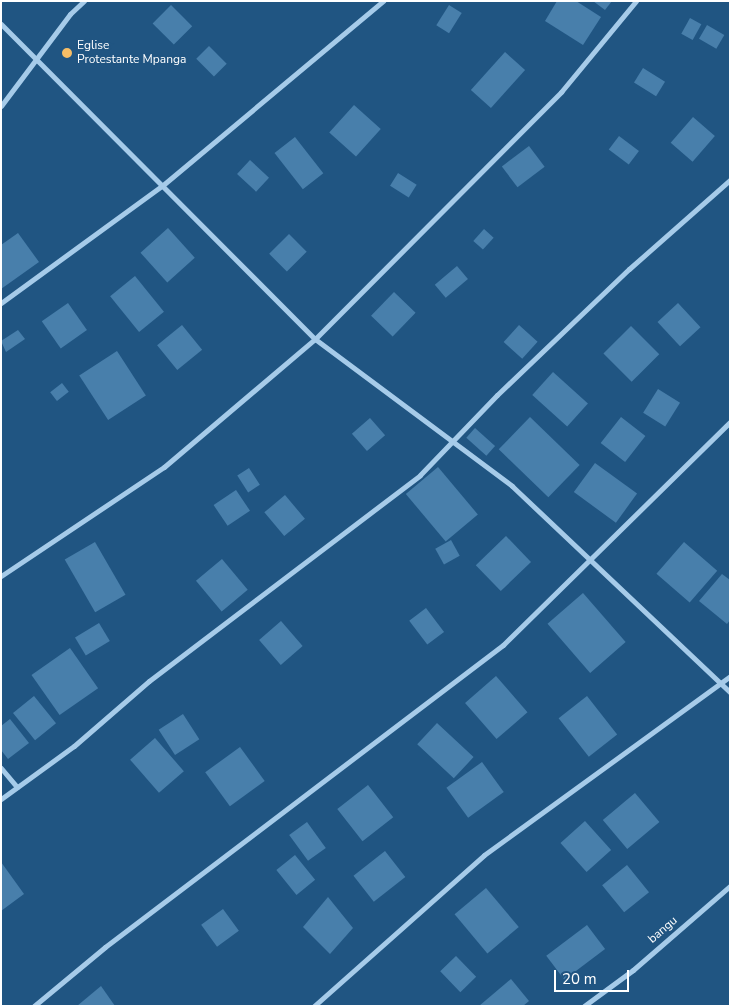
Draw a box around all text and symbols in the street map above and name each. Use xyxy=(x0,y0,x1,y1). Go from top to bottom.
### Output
place label: Eglise Protestante Mpanga xyxy=(77,39,186,67)
marker: Eglise Protestante Mpanga xyxy=(61,47,73,59)
street label: bangu xyxy=(645,913,681,947)
scale bar xyxy=(556,960,631,992)
text: 20 m xyxy=(562,969,597,989)

